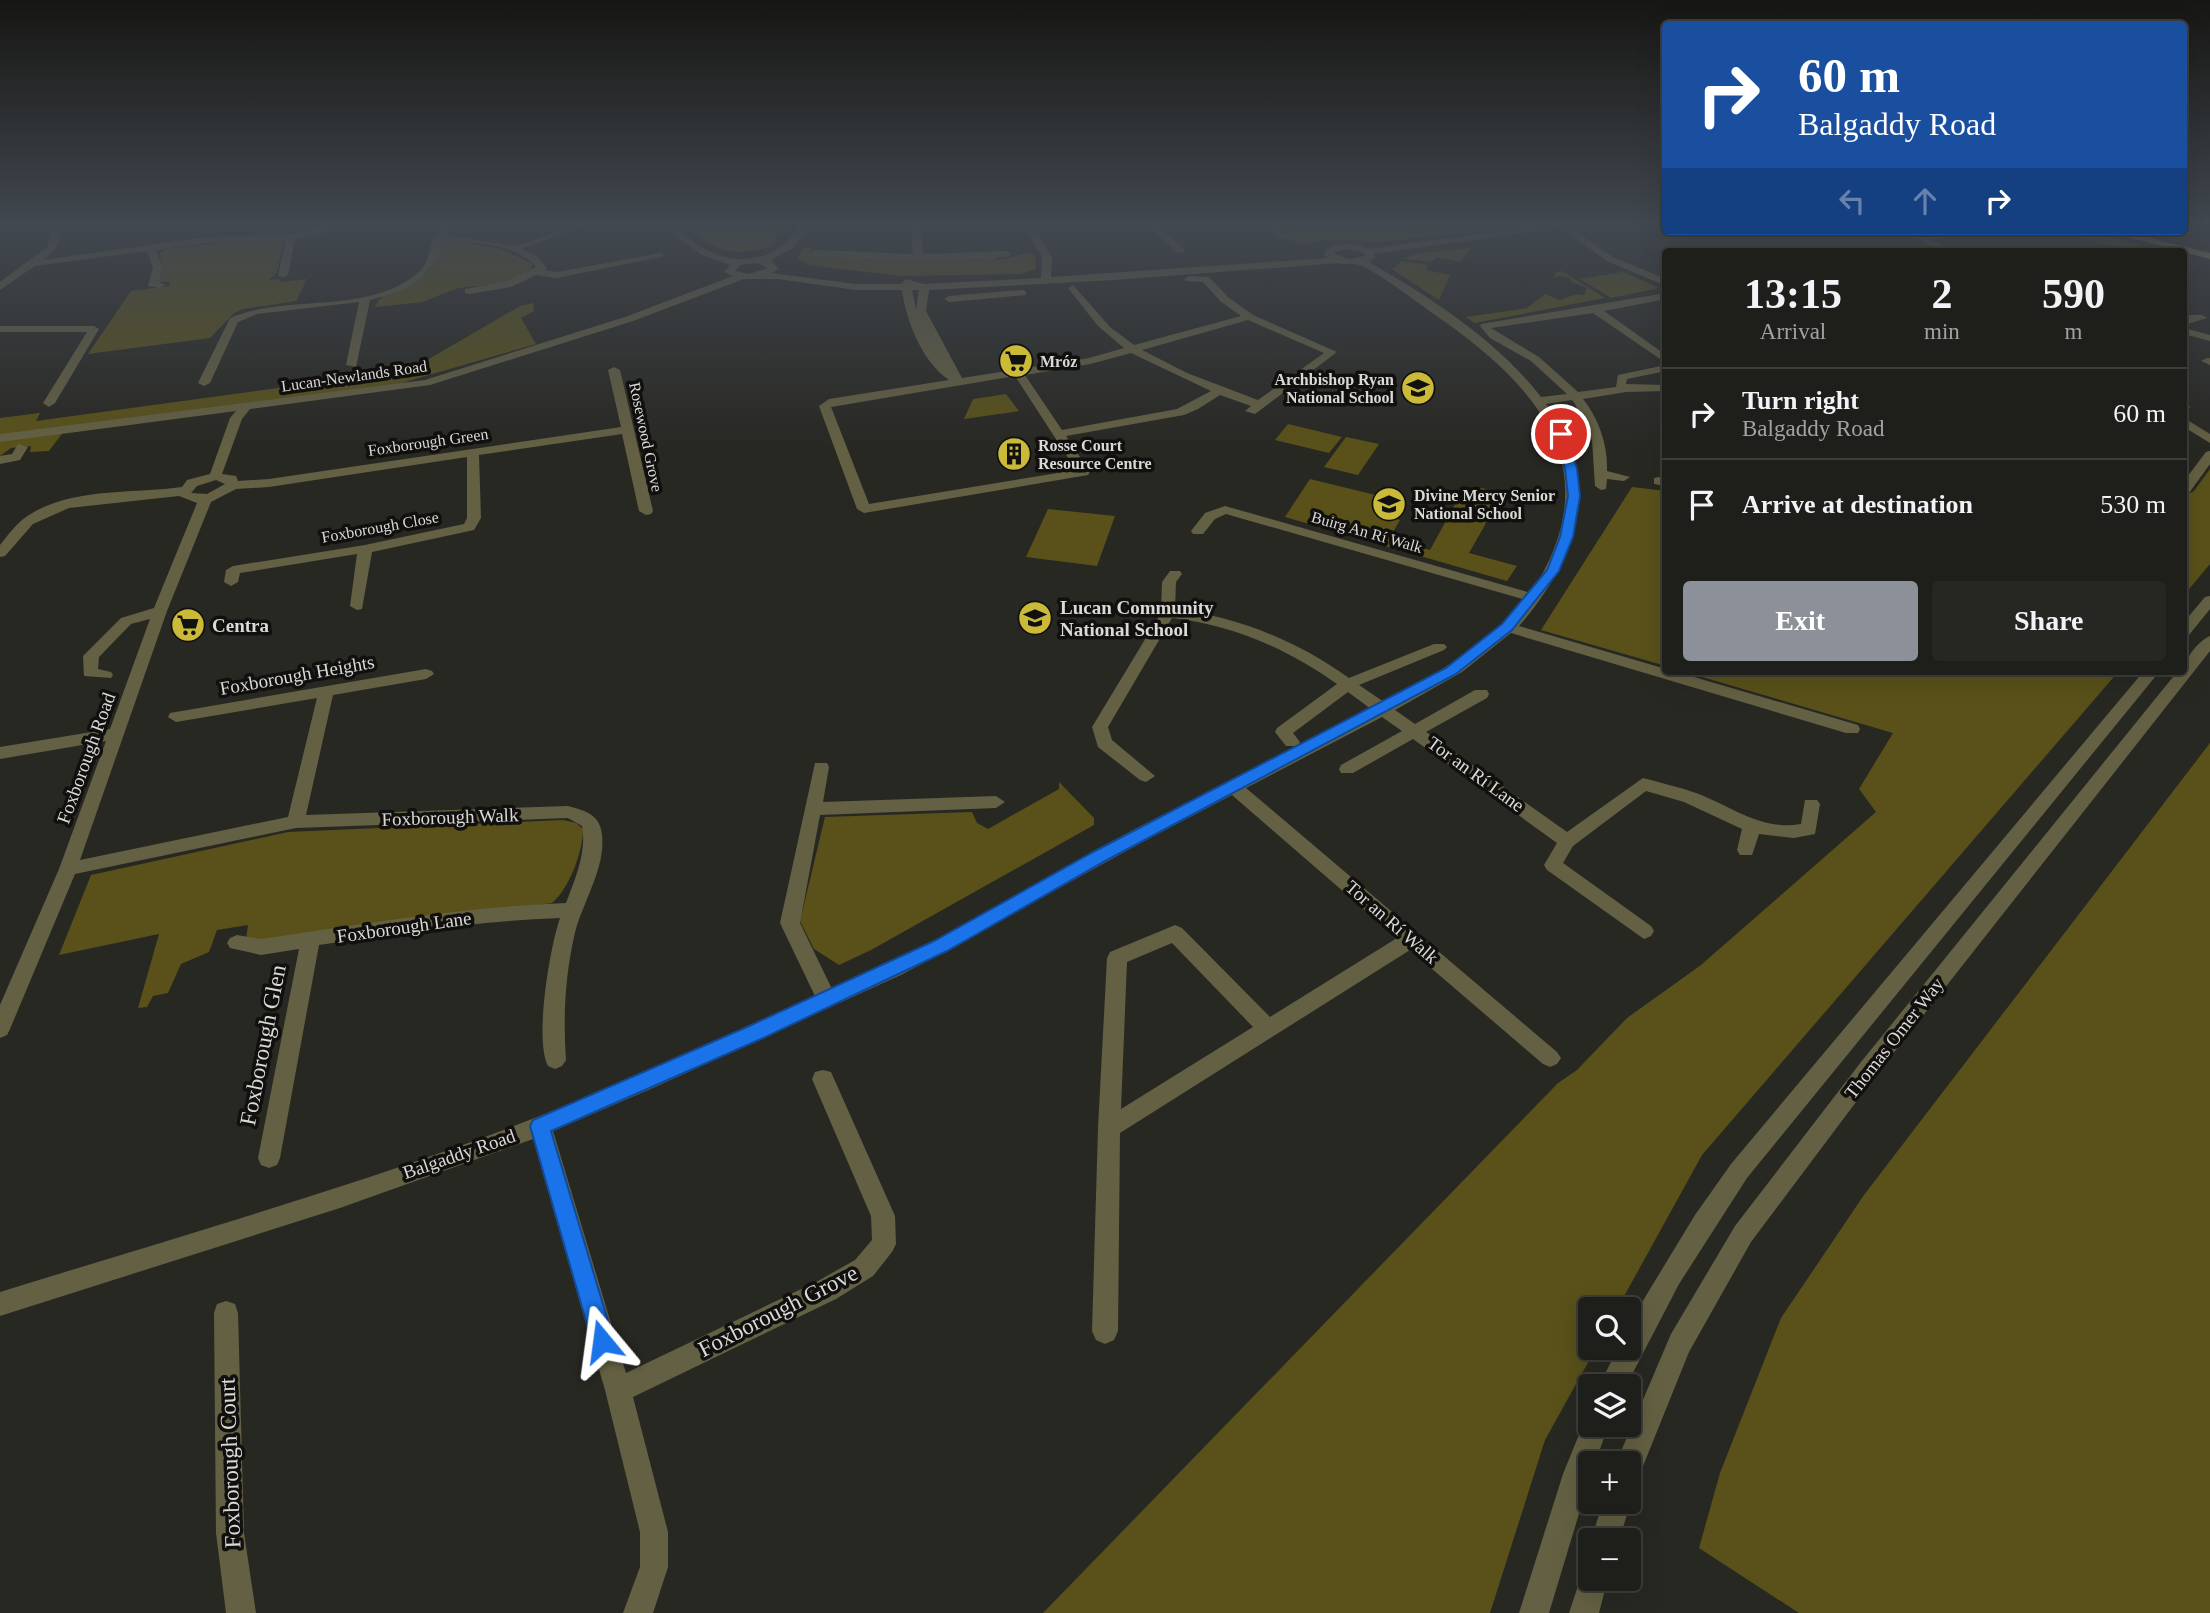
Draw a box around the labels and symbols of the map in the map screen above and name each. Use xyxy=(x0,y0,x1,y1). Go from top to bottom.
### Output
supermarket icon: Mróz xyxy=(997,342,1035,380)
place label: Mróz xyxy=(1040,353,1077,370)
street label: Lucan-Newlands Road xyxy=(280,357,428,395)
school or university icon: Archbishop Ryan National School xyxy=(1399,369,1437,407)
place label: Archbishop Ryan National School xyxy=(1274,371,1395,406)
street label: Rosewood Grove xyxy=(626,381,666,493)
pin xyxy=(1531,404,1591,464)
street label: Foxborough Green xyxy=(367,425,489,460)
building icon: Rosse Court Resource Centre xyxy=(995,435,1033,473)
place label: Rosse Court Resource Centre xyxy=(1038,437,1152,472)
school or university icon: Divine Mercy Senior National School xyxy=(1370,485,1408,523)
place label: Divine Mercy Senior National School xyxy=(1414,487,1555,522)
street label: Foxborough Close xyxy=(320,508,440,547)
street label: Buirg An Rí Walk xyxy=(1309,508,1425,557)
place label: Lucan Community National School xyxy=(1060,597,1214,640)
school or university icon: Lucan Community National School xyxy=(1016,599,1054,637)
supermarket icon: Centra xyxy=(169,606,207,644)
place label: Centra xyxy=(212,615,269,636)
street label: Foxborough Heights xyxy=(218,651,376,699)
street label: Foxborough Road xyxy=(53,689,120,826)
street label: Tor an Rí Lane xyxy=(1424,732,1528,816)
street label: Foxborough Walk xyxy=(381,804,519,830)
street label: Tor an Rí Walk xyxy=(1342,876,1443,968)
street label: Foxborough Lane xyxy=(335,907,473,947)
street label: Foxborough Glen xyxy=(235,962,291,1127)
street label: Thomas Omer Way xyxy=(1840,973,1948,1103)
street label: Balgaddy Road xyxy=(400,1125,519,1183)
street label: Foxborough Grove xyxy=(694,1260,862,1362)
position arrow xyxy=(565,1304,639,1378)
street label: Foxborough Court xyxy=(215,1377,245,1549)

